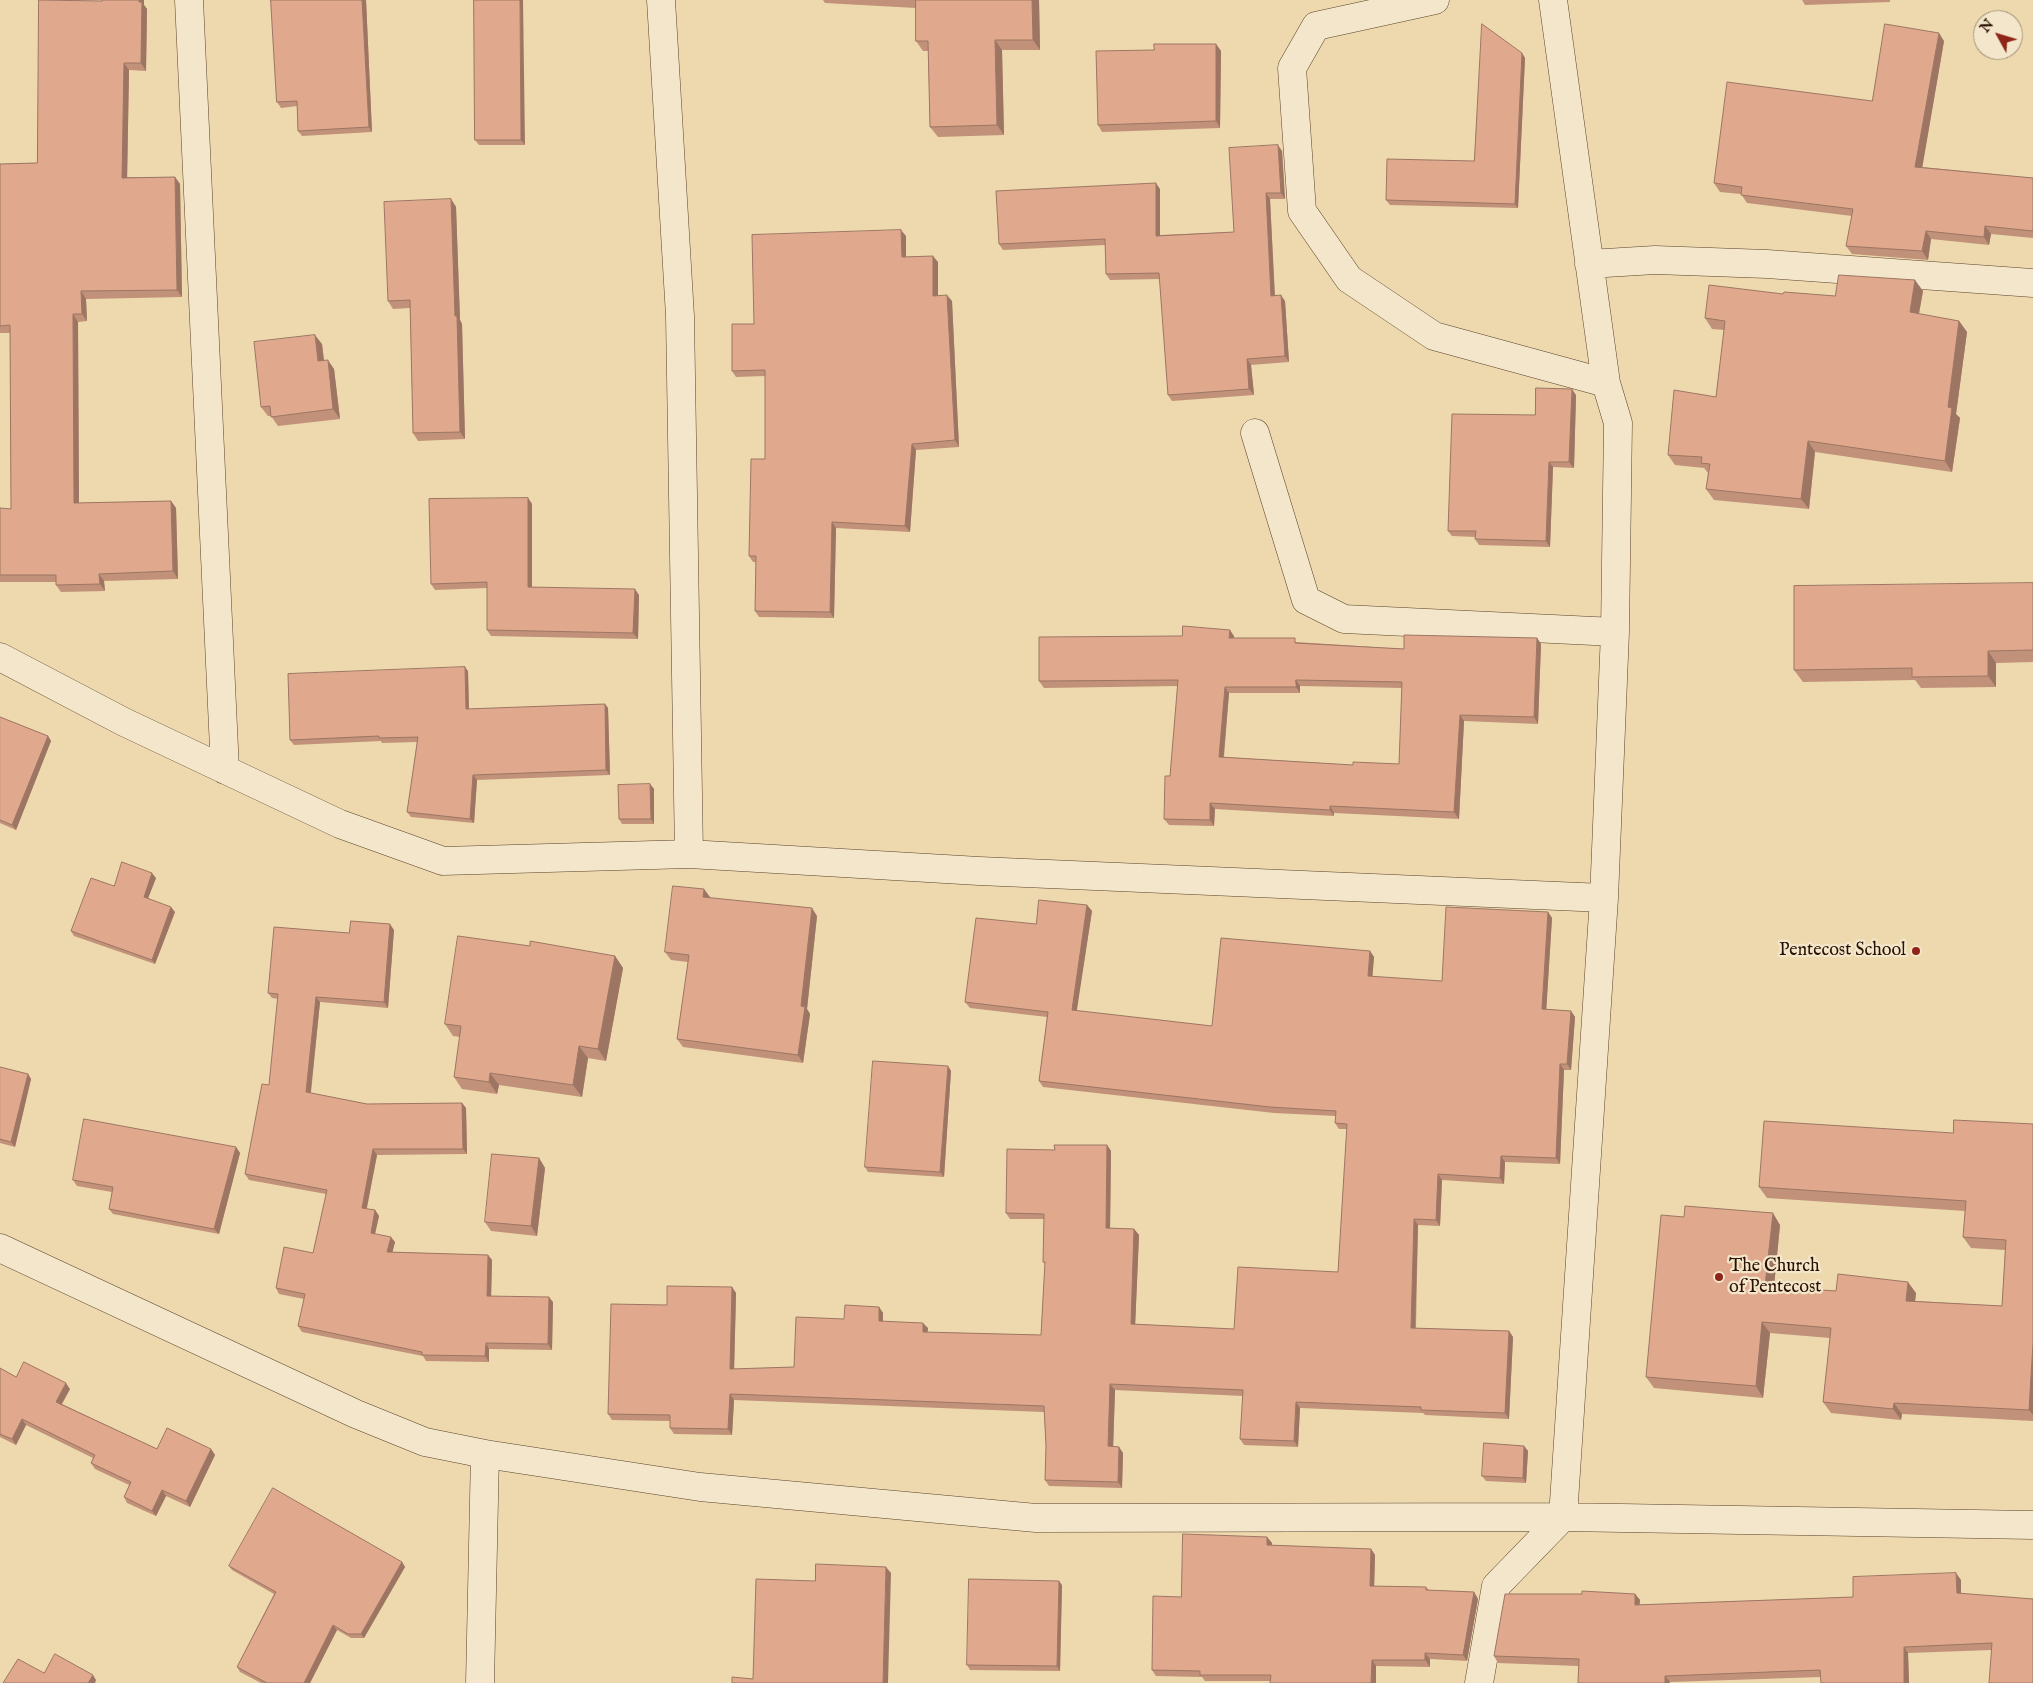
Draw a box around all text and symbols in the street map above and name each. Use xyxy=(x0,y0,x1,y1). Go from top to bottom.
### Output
north arrow xyxy=(1973,10,2023,60)
text: N xyxy=(1976,16,1998,37)
place label: Pentecost School xyxy=(1779,940,1906,962)
marker: Pentecost School xyxy=(1910,945,1922,957)
place label: The Church of Pentecost xyxy=(1729,1256,1821,1298)
marker: The Church of Pentecost xyxy=(1713,1271,1725,1283)

